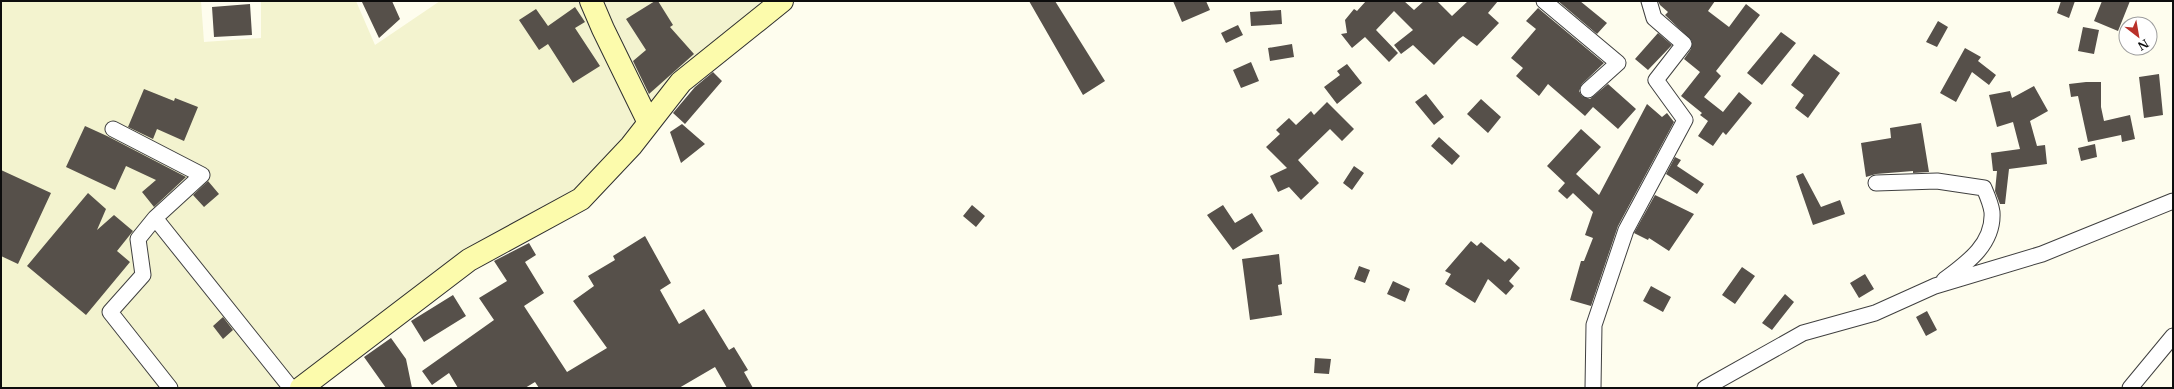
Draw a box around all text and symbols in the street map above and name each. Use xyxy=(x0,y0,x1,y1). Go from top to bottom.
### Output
north arrow xyxy=(2118,16,2158,56)
text: N xyxy=(2135,36,2151,54)

